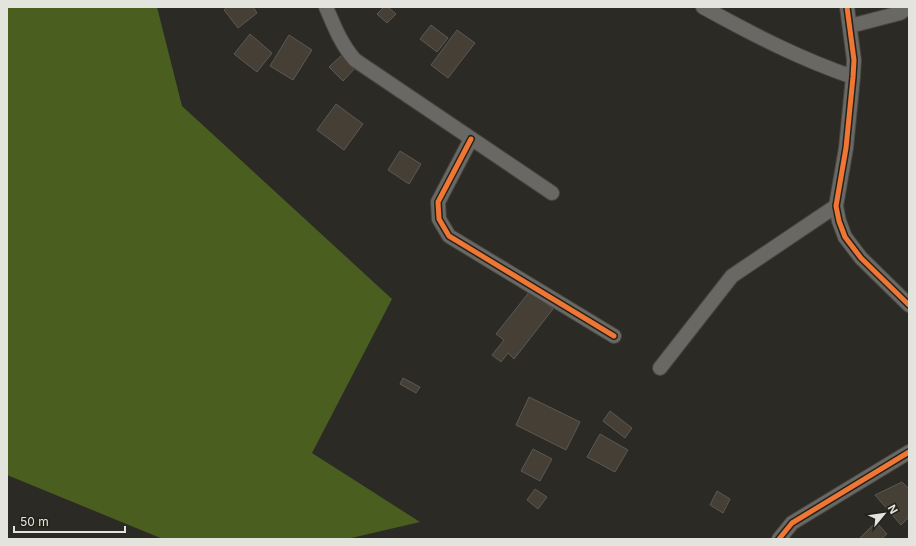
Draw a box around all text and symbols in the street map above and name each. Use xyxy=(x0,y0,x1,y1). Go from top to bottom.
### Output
north arrow xyxy=(864,494,904,534)
text: N xyxy=(885,502,901,516)
scale bar xyxy=(14,508,125,534)
text: 50 m xyxy=(20,514,49,529)

